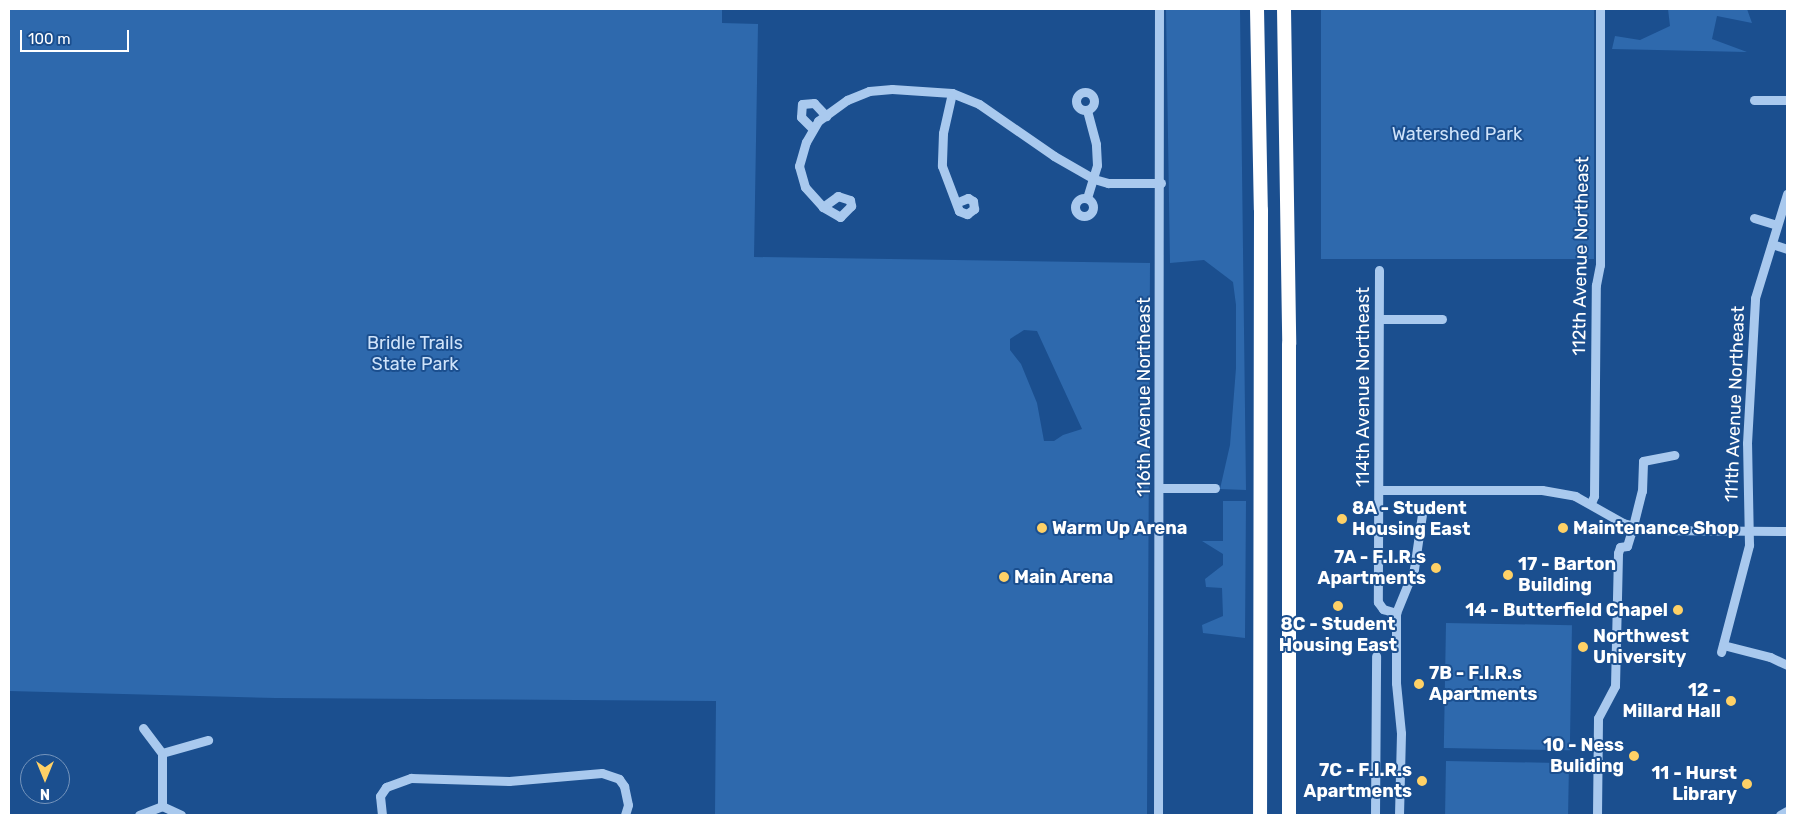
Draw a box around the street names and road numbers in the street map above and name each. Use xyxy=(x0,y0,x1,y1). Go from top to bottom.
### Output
street label: 112th Avenue Northeast xyxy=(1568,156,1594,356)
street label: 114th Avenue Northeast xyxy=(1352,287,1374,487)
street label: 116th Avenue Northeast xyxy=(1133,297,1155,497)
street label: 111th Avenue Northeast xyxy=(1721,305,1749,503)

